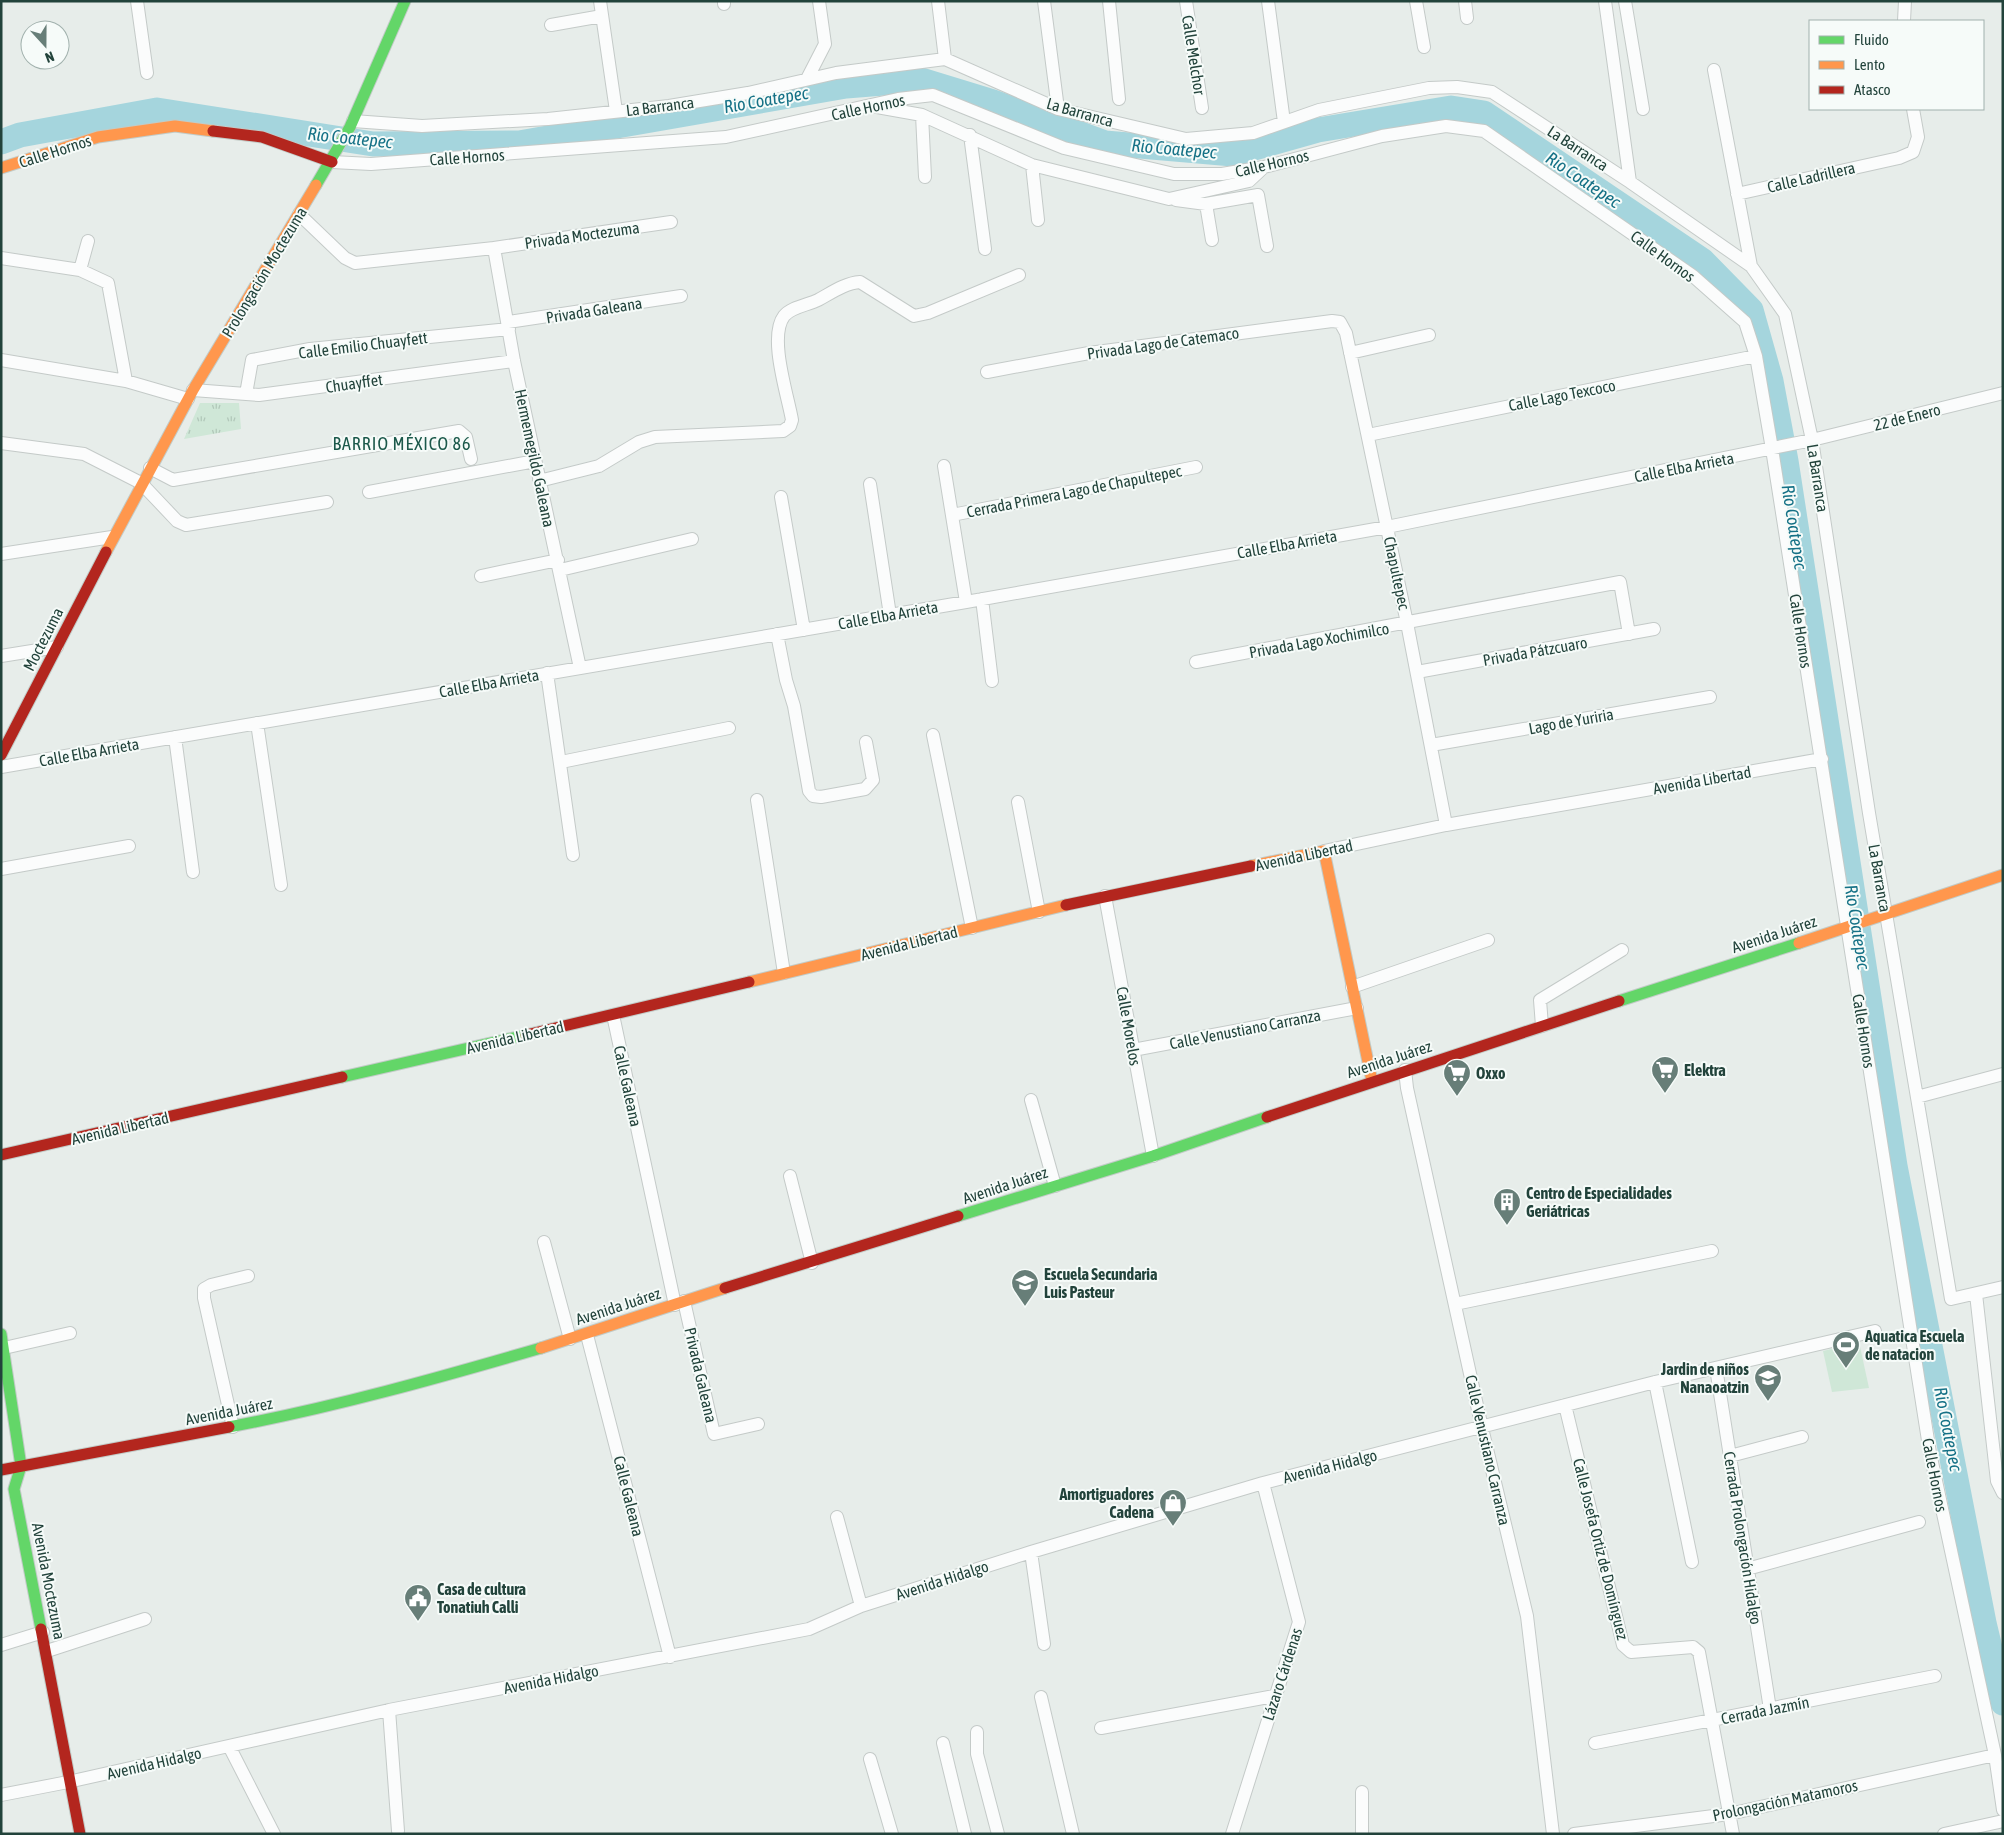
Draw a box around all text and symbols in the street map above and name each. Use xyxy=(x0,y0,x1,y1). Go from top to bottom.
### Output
street label: Calle Melchor xyxy=(1179,14,1209,96)
north arrow xyxy=(20,20,70,70)
legend xyxy=(1809,20,1984,110)
text: Fluido xyxy=(1854,31,1889,48)
text: N xyxy=(43,48,56,66)
text: Lento xyxy=(1854,56,1885,73)
text: Atasco xyxy=(1854,81,1891,98)
water label: Rio Coatepec xyxy=(722,82,810,117)
street label: Calle Hornos xyxy=(830,90,907,124)
street label: La Barranca xyxy=(625,93,695,119)
street label: La Barranca xyxy=(1045,94,1115,130)
street label: La Barranca xyxy=(1544,122,1612,174)
water label: Rio Coatepec xyxy=(307,123,394,152)
street label: Calle Hornos xyxy=(17,131,94,171)
water label: Rio Coatepec xyxy=(1131,134,1218,163)
street label: Calle Hornos xyxy=(429,145,505,169)
street label: Calle Hornos xyxy=(1233,146,1311,180)
water label: Rio Coatepec xyxy=(1542,147,1625,212)
street label: Calle Ladrillera xyxy=(1765,158,1857,196)
street label: Prolongación Moctezuma xyxy=(218,204,311,341)
street label: Privada Moctezuma xyxy=(523,218,641,252)
street label: Calle Hornos xyxy=(1627,227,1699,285)
street label: Privada Galeana xyxy=(545,294,643,326)
street label: Privada Lago de Catemaco xyxy=(1086,323,1240,364)
street label: Calle Emilio Chuayfett xyxy=(298,328,429,363)
street label: Chuayffet xyxy=(324,370,384,397)
street label: Calle Lago Texcoco xyxy=(1507,376,1617,415)
street label: Hermemegildo Galeana xyxy=(511,387,558,529)
street label: 22 de Enero xyxy=(1872,400,1942,434)
district label: BARRIO MÉXICO 86 xyxy=(333,433,471,454)
street label: La Barranca xyxy=(1804,443,1832,513)
street label: Calle Elba Arrieta xyxy=(1633,449,1735,485)
street label: Cerrada Primera Lago de Chapultepec xyxy=(965,461,1183,522)
water label: Rio Coatepec xyxy=(1777,483,1812,571)
street label: Calle Elba Arrieta xyxy=(1236,526,1338,562)
street label: Chapultepec xyxy=(1379,535,1414,612)
street label: Calle Hornos xyxy=(1786,593,1816,670)
street label: Calle Elba Arrieta xyxy=(837,597,939,633)
street label: Moctezuma xyxy=(19,604,67,674)
street label: Privada Lago Xochimilco xyxy=(1248,619,1391,662)
street label: Privada Pátzcuaro xyxy=(1481,633,1589,669)
street label: Calle Elba Arrieta xyxy=(438,665,540,701)
street label: Lago de Yuriria xyxy=(1527,705,1615,738)
street label: Calle Elba Arrieta xyxy=(38,734,140,770)
street label: Avenida Libertad xyxy=(1652,763,1752,797)
street label: Avenida Libertad xyxy=(1254,836,1354,874)
street label: La Barranca xyxy=(1865,843,1895,913)
water label: Rio Coatepec xyxy=(1840,883,1875,971)
street label: Avenida Juárez xyxy=(1729,912,1819,956)
street label: Avenida Libertad xyxy=(859,922,959,964)
street label: Calle Morelos xyxy=(1113,985,1145,1067)
street label: Calle Hornos xyxy=(1849,993,1879,1070)
street label: Calle Venustiano Carranza xyxy=(1168,1006,1322,1052)
street label: Avenida Libertad xyxy=(465,1017,565,1057)
street label: Avenida Juárez xyxy=(1344,1037,1434,1081)
street label: Calle Galeana xyxy=(611,1044,645,1128)
supermarket icon: Elektra xyxy=(1650,1055,1680,1094)
supermarket icon: Oxxo xyxy=(1442,1058,1472,1097)
place label: Elektra xyxy=(1684,1061,1726,1079)
place label: Oxxo xyxy=(1476,1064,1506,1082)
street label: Avenida Libertad xyxy=(70,1108,170,1148)
street label: Avenida Juárez xyxy=(960,1163,1050,1207)
place label: Centro de Especialidades Geriátricas xyxy=(1526,1184,1672,1220)
building icon: Centro de Especialidades Geriátricas xyxy=(1492,1187,1522,1226)
place label: Escuela Secundaria Luis Pasteur xyxy=(1044,1265,1157,1301)
school or university icon: Escuela Secundaria Luis Pasteur xyxy=(1010,1268,1040,1307)
street label: Avenida Juárez xyxy=(573,1284,663,1328)
street label: Privada Galeana xyxy=(681,1326,721,1424)
place label: Aquatica Escuela de natacion xyxy=(1864,1327,1965,1363)
sports icon: Aquatica Escuela de natacion xyxy=(1831,1330,1861,1369)
place label: Jardin de niños Nanaoatzin xyxy=(1660,1360,1749,1396)
school or university icon: Jardin de niños Nanaoatzin xyxy=(1753,1363,1783,1402)
street label: Calle Venustiano Carranza xyxy=(1462,1373,1514,1527)
water label: Rio Coatepec xyxy=(1930,1385,1967,1473)
street label: Avenida Juárez xyxy=(184,1394,274,1428)
street label: Calle Hornos xyxy=(1919,1437,1951,1514)
street label: Avenida Hidalgo xyxy=(1281,1446,1379,1487)
street label: Cerrada Prolongación Hidalgo xyxy=(1719,1450,1766,1626)
street label: Calle Galeana xyxy=(610,1454,648,1538)
street label: Calle Josefa Ortiz de Domínguez xyxy=(1569,1456,1632,1642)
place label: Amortiguadores Cadena xyxy=(1058,1485,1154,1521)
shop icon: Amortiguadores Cadena xyxy=(1158,1488,1188,1527)
street label: Avenida Moctezuma xyxy=(29,1521,69,1641)
street label: Avenida Hidalgo xyxy=(893,1557,991,1604)
place label: Casa de cultura Tonatiuh Calli xyxy=(437,1580,526,1616)
public building icon: Casa de cultura Tonatiuh Calli xyxy=(403,1583,433,1622)
street label: Lázaro Cárdenas xyxy=(1259,1625,1306,1723)
street label: Avenida Hidalgo xyxy=(502,1661,600,1698)
street label: Cerrada Jazmín xyxy=(1719,1693,1811,1727)
street label: Avenida Hidalgo xyxy=(105,1743,203,1784)
street label: Prolongación Matamoros xyxy=(1711,1776,1860,1825)

